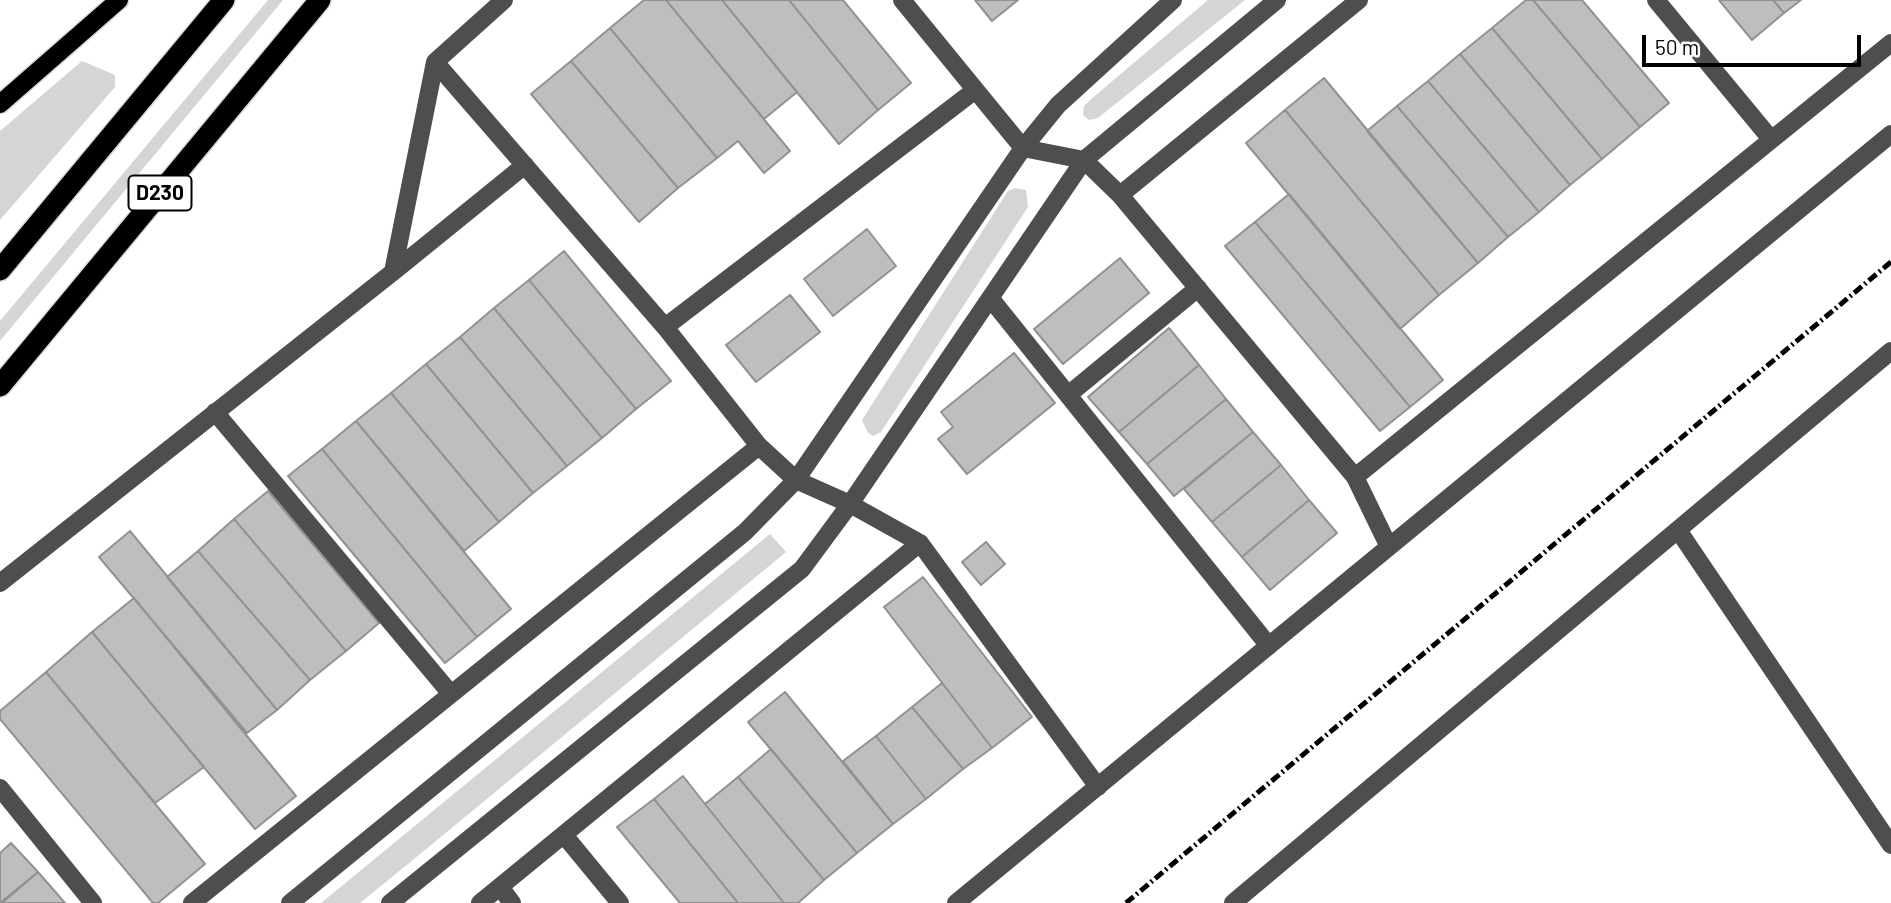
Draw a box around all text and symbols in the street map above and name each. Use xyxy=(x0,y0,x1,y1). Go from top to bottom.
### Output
scale bar xyxy=(1646,21,1865,65)
text: 50 m xyxy=(1655,34,1699,59)
road number: D230 xyxy=(128,176,192,210)

